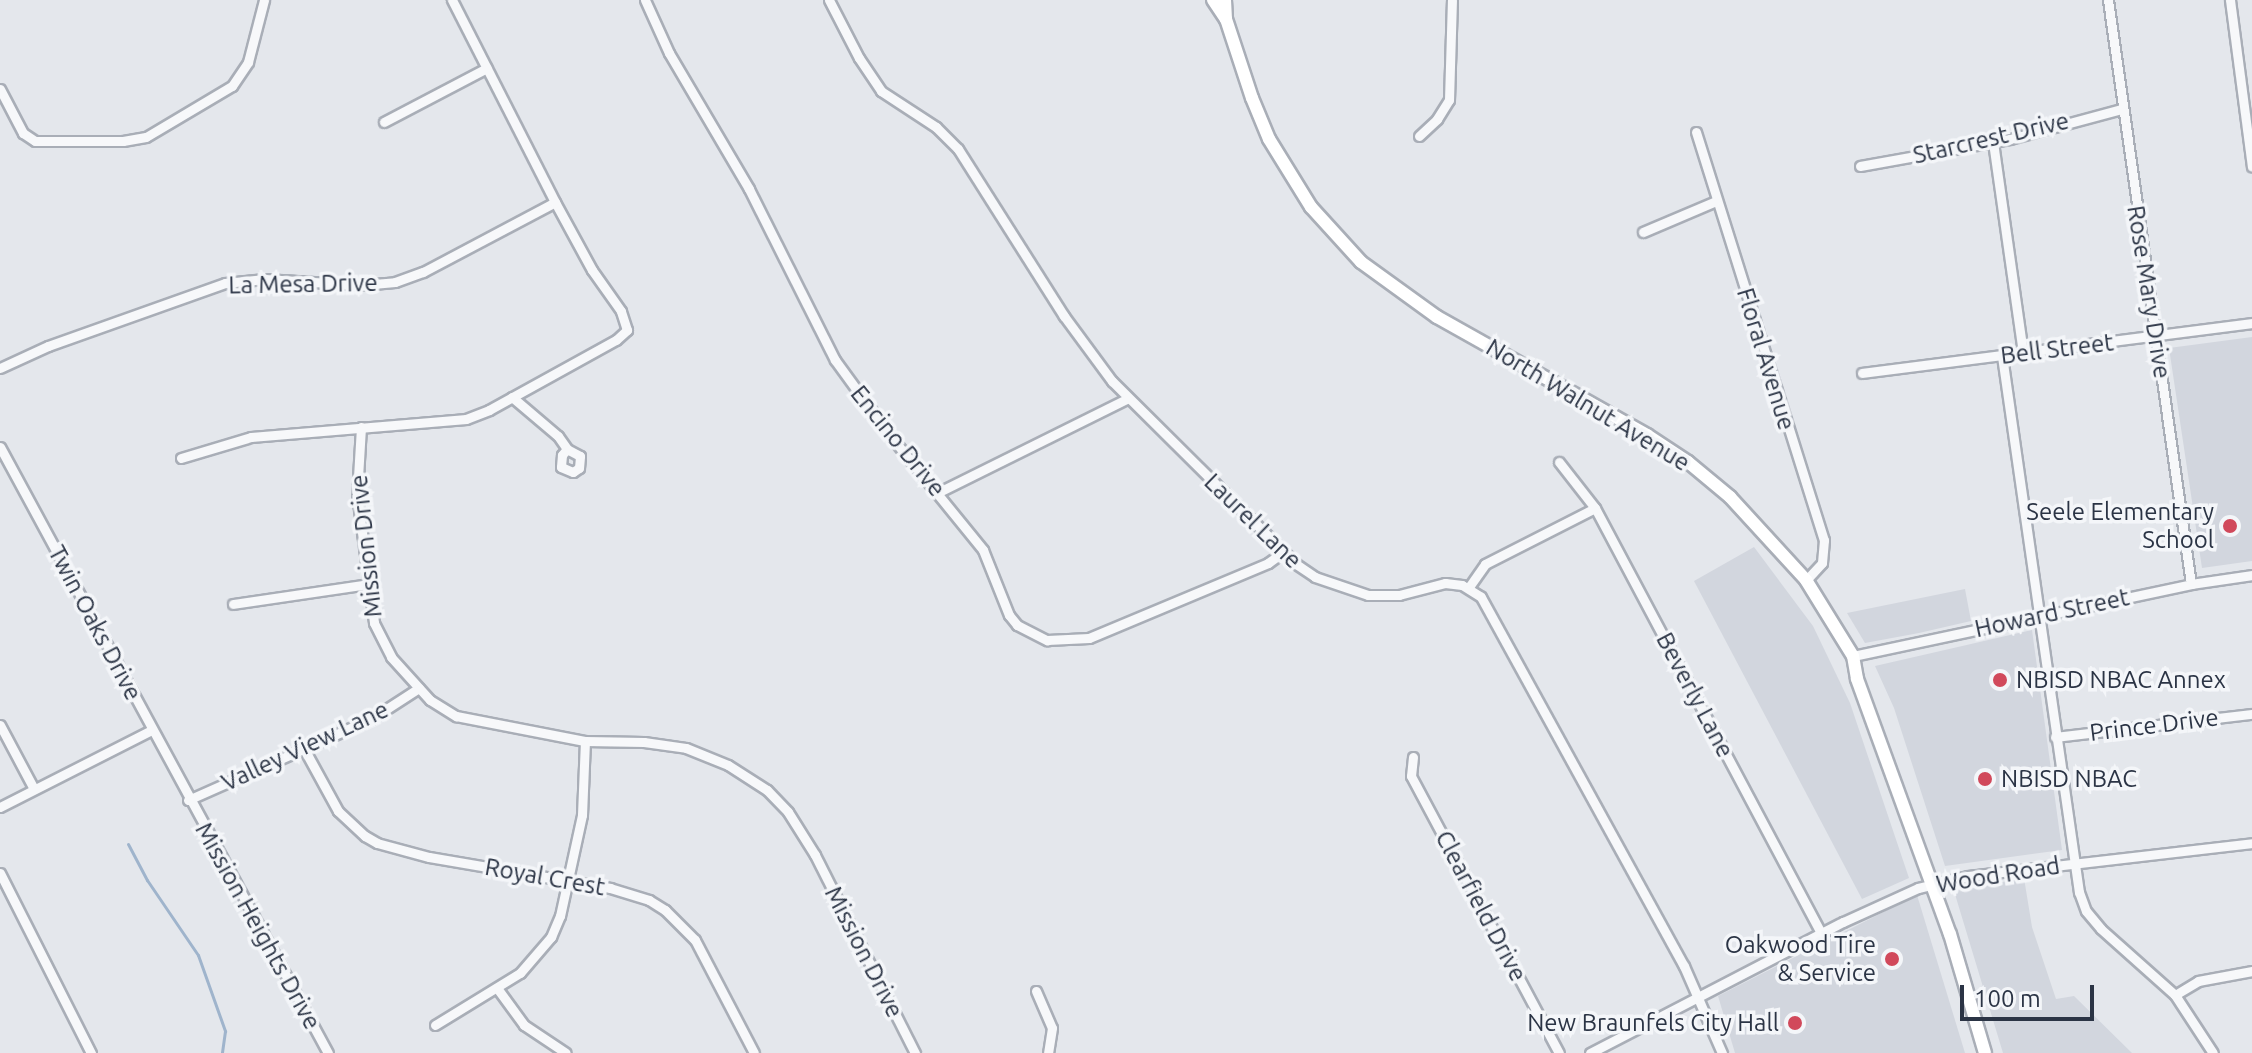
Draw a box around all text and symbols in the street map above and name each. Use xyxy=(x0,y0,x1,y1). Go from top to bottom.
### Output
street label: Starcrest Drive xyxy=(1910,106,2072,170)
street label: Rose Mary Drive xyxy=(2121,203,2177,381)
street label: La Mesa Drive xyxy=(228,268,378,300)
street label: Floral Avenue xyxy=(1731,285,1801,433)
street label: Bell Street xyxy=(1999,328,2115,370)
street label: North Walnut Avenue xyxy=(1481,333,1695,477)
street label: Encino Drive xyxy=(845,380,951,502)
street label: Laurel Lane xyxy=(1198,468,1308,574)
street label: Mission Drive xyxy=(344,473,388,619)
place label: Seele Elementary School xyxy=(2026,498,2214,554)
marker: Seele Elementary School xyxy=(2221,517,2239,535)
street label: Twin Oaks Drive xyxy=(42,541,148,705)
street label: Howard Street xyxy=(1972,583,2132,643)
street label: Beverly Lane xyxy=(1650,628,1740,762)
place label: NBISD NBAC Annex xyxy=(2016,666,2226,694)
marker: NBISD NBAC Annex xyxy=(1991,671,2009,689)
street label: Valley View Lane xyxy=(217,695,393,797)
street label: Prince Drive xyxy=(2088,703,2220,747)
place label: NBISD NBAC xyxy=(2001,765,2137,793)
marker: NBISD NBAC xyxy=(1976,770,1994,788)
street label: Mission Heights Drive xyxy=(189,818,327,1034)
street label: Clearfield Drive xyxy=(1429,826,1533,986)
street label: Wood Road xyxy=(1934,851,2062,899)
street label: Royal Crest xyxy=(483,852,607,902)
street label: Mission Drive xyxy=(819,882,909,1022)
place label: Oakwood Tire & Service xyxy=(1725,931,1876,987)
marker: Oakwood Tire & Service xyxy=(1883,950,1901,968)
scale bar xyxy=(1964,969,2098,1019)
text: 100 m xyxy=(1974,985,2041,1012)
place label: New Braunfels City Hall xyxy=(1527,1009,1779,1037)
marker: New Braunfels City Hall xyxy=(1786,1014,1804,1032)

